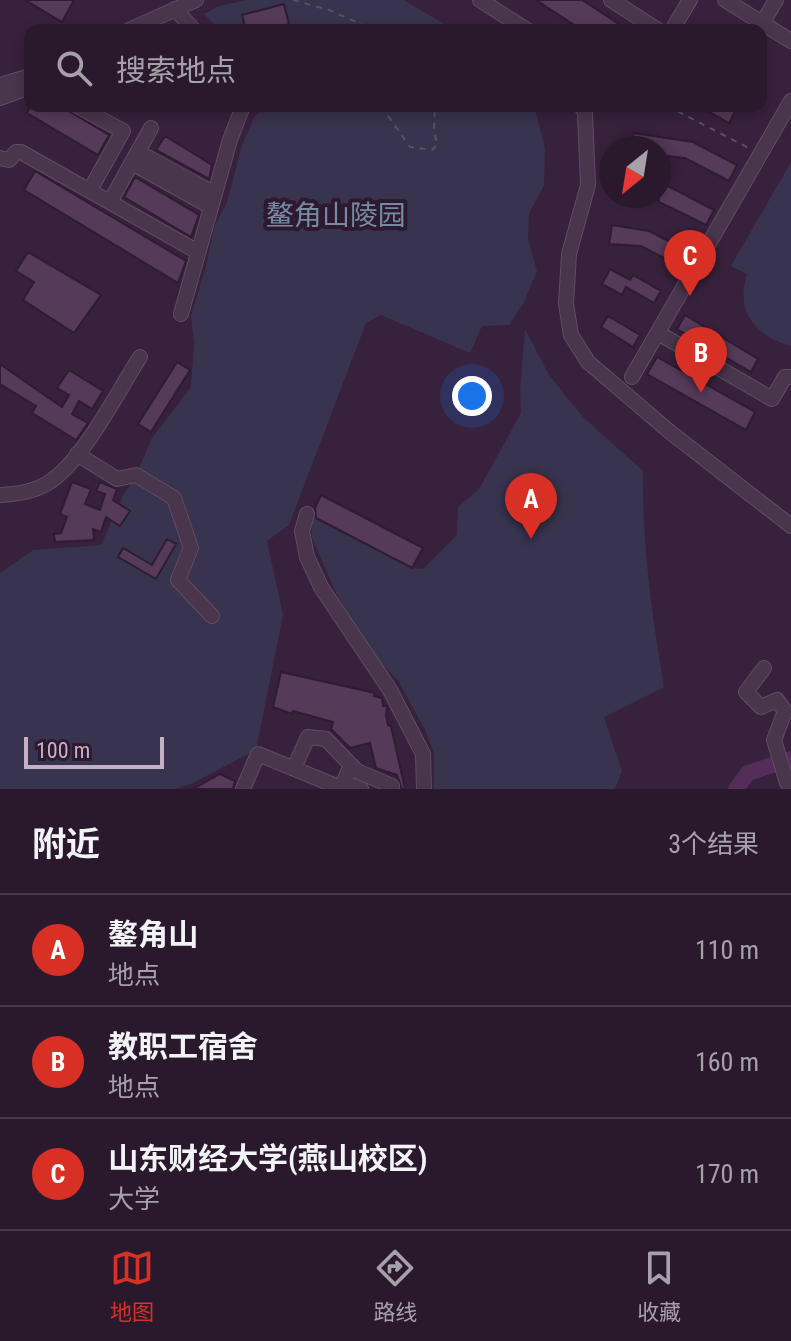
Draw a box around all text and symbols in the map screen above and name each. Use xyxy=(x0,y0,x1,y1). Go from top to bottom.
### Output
search box xyxy=(24,24,767,112)
icon: search xyxy=(52,46,96,90)
text: 搜索地点 xyxy=(116,53,236,88)
north arrow xyxy=(599,136,671,208)
park label: 鳌角山陵园 xyxy=(266,199,406,232)
pin: C xyxy=(664,230,716,296)
pin: B xyxy=(675,327,727,393)
your location xyxy=(452,376,492,416)
pin: A xyxy=(505,473,557,539)
scale bar xyxy=(24,733,164,769)
text: 100 m xyxy=(36,738,90,763)
text: 附近 xyxy=(32,824,100,864)
text: 3个结果 xyxy=(668,829,759,859)
text: 鏊角山 xyxy=(108,917,198,952)
text: A xyxy=(50,935,66,965)
text: 110 m xyxy=(695,935,759,965)
text: 地点 xyxy=(108,960,160,990)
text: 教职工宿舍 xyxy=(108,1029,258,1064)
text: B xyxy=(51,1047,65,1077)
text: 160 m xyxy=(695,1047,759,1077)
text: 地点 xyxy=(108,1072,160,1102)
text: 山东财经大学(燕山校区) xyxy=(108,1141,427,1176)
text: C xyxy=(51,1159,65,1189)
text: 170 m xyxy=(695,1159,759,1189)
text: 大学 xyxy=(108,1184,160,1214)
tab: 地图 xyxy=(110,1246,154,1326)
tab: 路线 xyxy=(373,1246,417,1326)
tab: 收藏 xyxy=(637,1246,681,1326)

